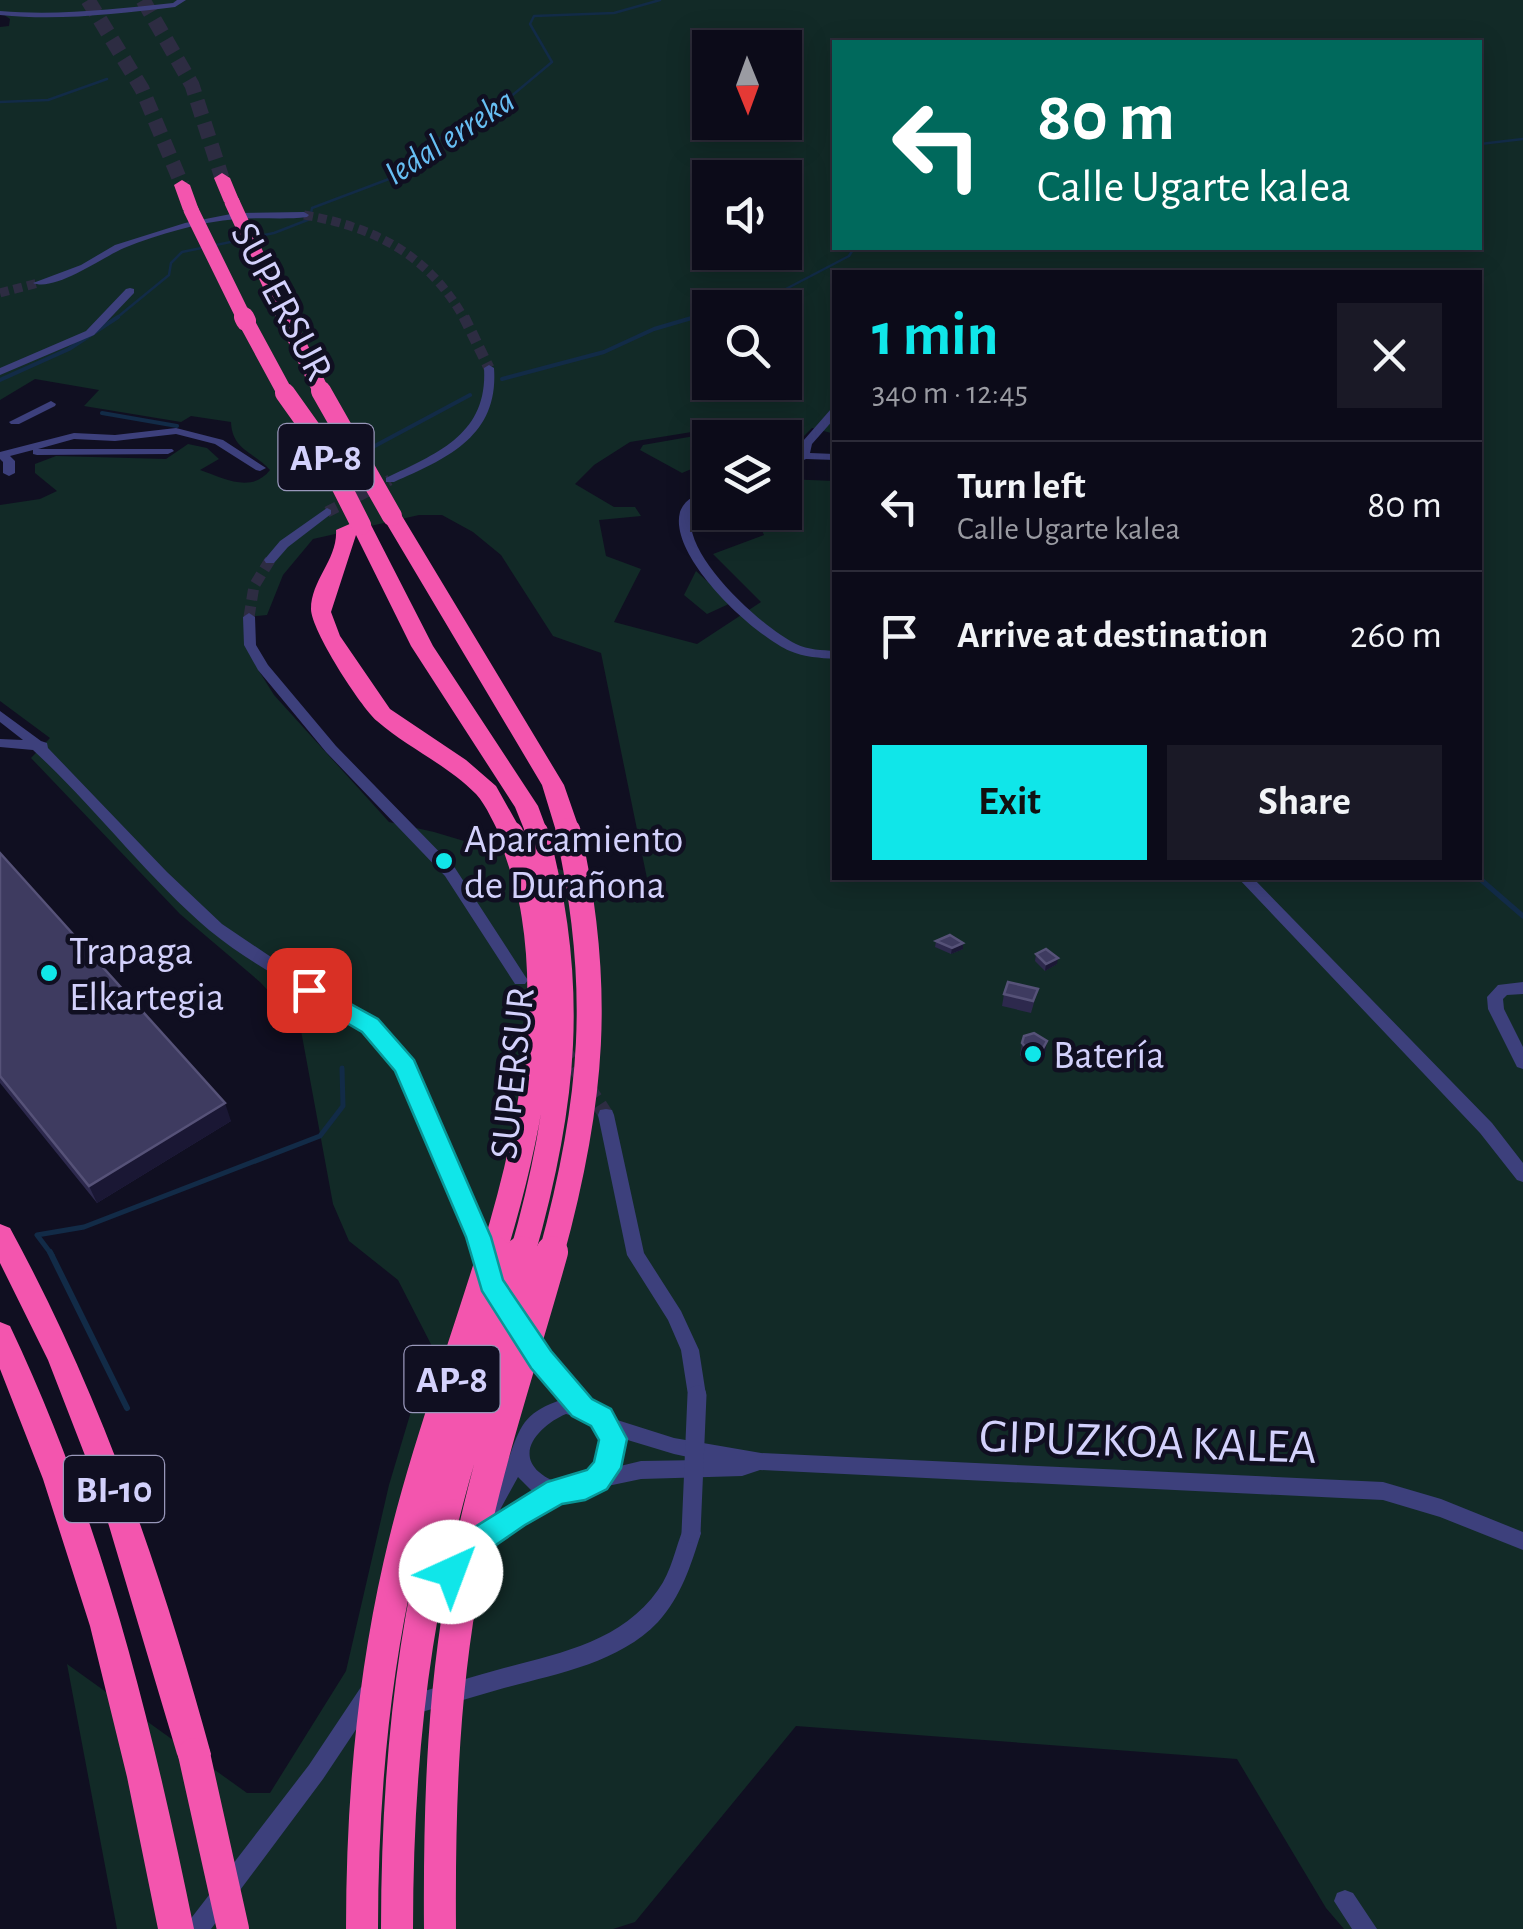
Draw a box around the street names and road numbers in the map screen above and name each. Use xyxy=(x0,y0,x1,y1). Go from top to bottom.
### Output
street label: SUPERSUR xyxy=(223,216,339,387)
road number: AP-8 xyxy=(278,424,374,490)
street label: SUPERSUR xyxy=(484,985,542,1161)
road number: AP-8 xyxy=(404,1346,500,1412)
street label: GIPUZKOA KALEA xyxy=(978,1413,1317,1473)
road number: BI-10 xyxy=(64,1456,164,1522)

